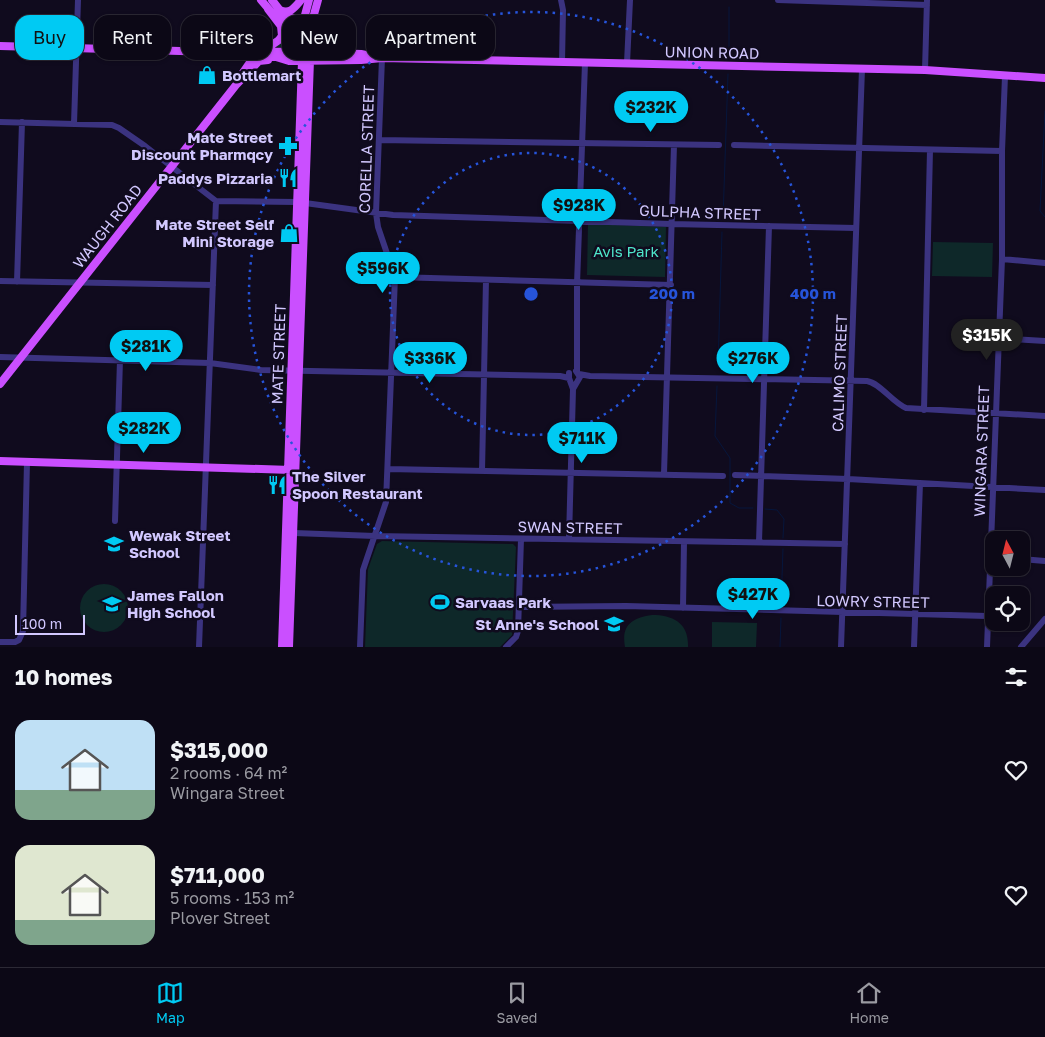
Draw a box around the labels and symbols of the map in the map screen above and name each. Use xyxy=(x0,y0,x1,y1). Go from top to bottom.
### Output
street label: UNION ROAD xyxy=(664,42,760,62)
shop icon: Bottlemart xyxy=(196,64,218,86)
place label: Bottlemart xyxy=(222,66,301,84)
street label: CORELLA STREET xyxy=(355,84,377,214)
pin: $232K xyxy=(616,90,686,133)
place label: Mate Street Discount Pharmqcy xyxy=(131,128,273,163)
pharmacy icon: Mate Street Discount Pharmqcy xyxy=(277,135,299,157)
restaurant icon: Paddys Pizzaria xyxy=(277,167,299,189)
place label: Paddys Pizzaria xyxy=(158,169,273,187)
street label: WAUGH ROAD xyxy=(69,181,145,271)
pin: $928K xyxy=(544,188,614,231)
street label: GULPHA STREET xyxy=(639,201,761,223)
place label: Mate Street Self Mini Storage xyxy=(155,215,275,250)
shop icon: Mate Street Self Mini Storage xyxy=(278,222,300,244)
park label: Avis Park xyxy=(593,242,659,260)
pin: $596K xyxy=(348,252,418,294)
text: 200 m xyxy=(649,284,695,302)
text: 400 m xyxy=(790,284,836,302)
centre of rings xyxy=(522,285,540,303)
street label: MATE STREET xyxy=(267,303,289,405)
street label: CALIMO STREET xyxy=(828,314,850,432)
pin: $315K xyxy=(952,318,1022,361)
pin: $281K xyxy=(111,330,181,372)
pin: $336K xyxy=(395,342,465,384)
pin: $276K xyxy=(718,342,788,384)
street label: WINGARA STREET xyxy=(970,385,992,517)
pin: $282K xyxy=(109,412,179,454)
pin: $711K xyxy=(547,422,617,464)
place label: The Silver Spoon Restaurant xyxy=(292,467,423,502)
restaurant icon: The Silver Spoon Restaurant xyxy=(266,474,288,496)
street label: SWAN STREET xyxy=(517,517,623,537)
place label: Wewak Street School xyxy=(129,526,230,561)
north arrow xyxy=(985,531,1030,576)
school or university icon: Wewak Street School xyxy=(103,533,125,555)
pin: $427K xyxy=(718,578,788,620)
place label: James Fallon High School xyxy=(127,586,224,621)
sports icon: Sarvaas Park xyxy=(429,591,451,613)
street label: LOWRY STREET xyxy=(816,591,930,611)
school or university icon: James Fallon High School xyxy=(101,593,123,615)
place label: Sarvaas Park xyxy=(455,593,551,611)
scale bar xyxy=(15,612,85,635)
school or university icon: St Anne's School xyxy=(603,613,625,635)
place label: St Anne's School xyxy=(475,615,599,633)

